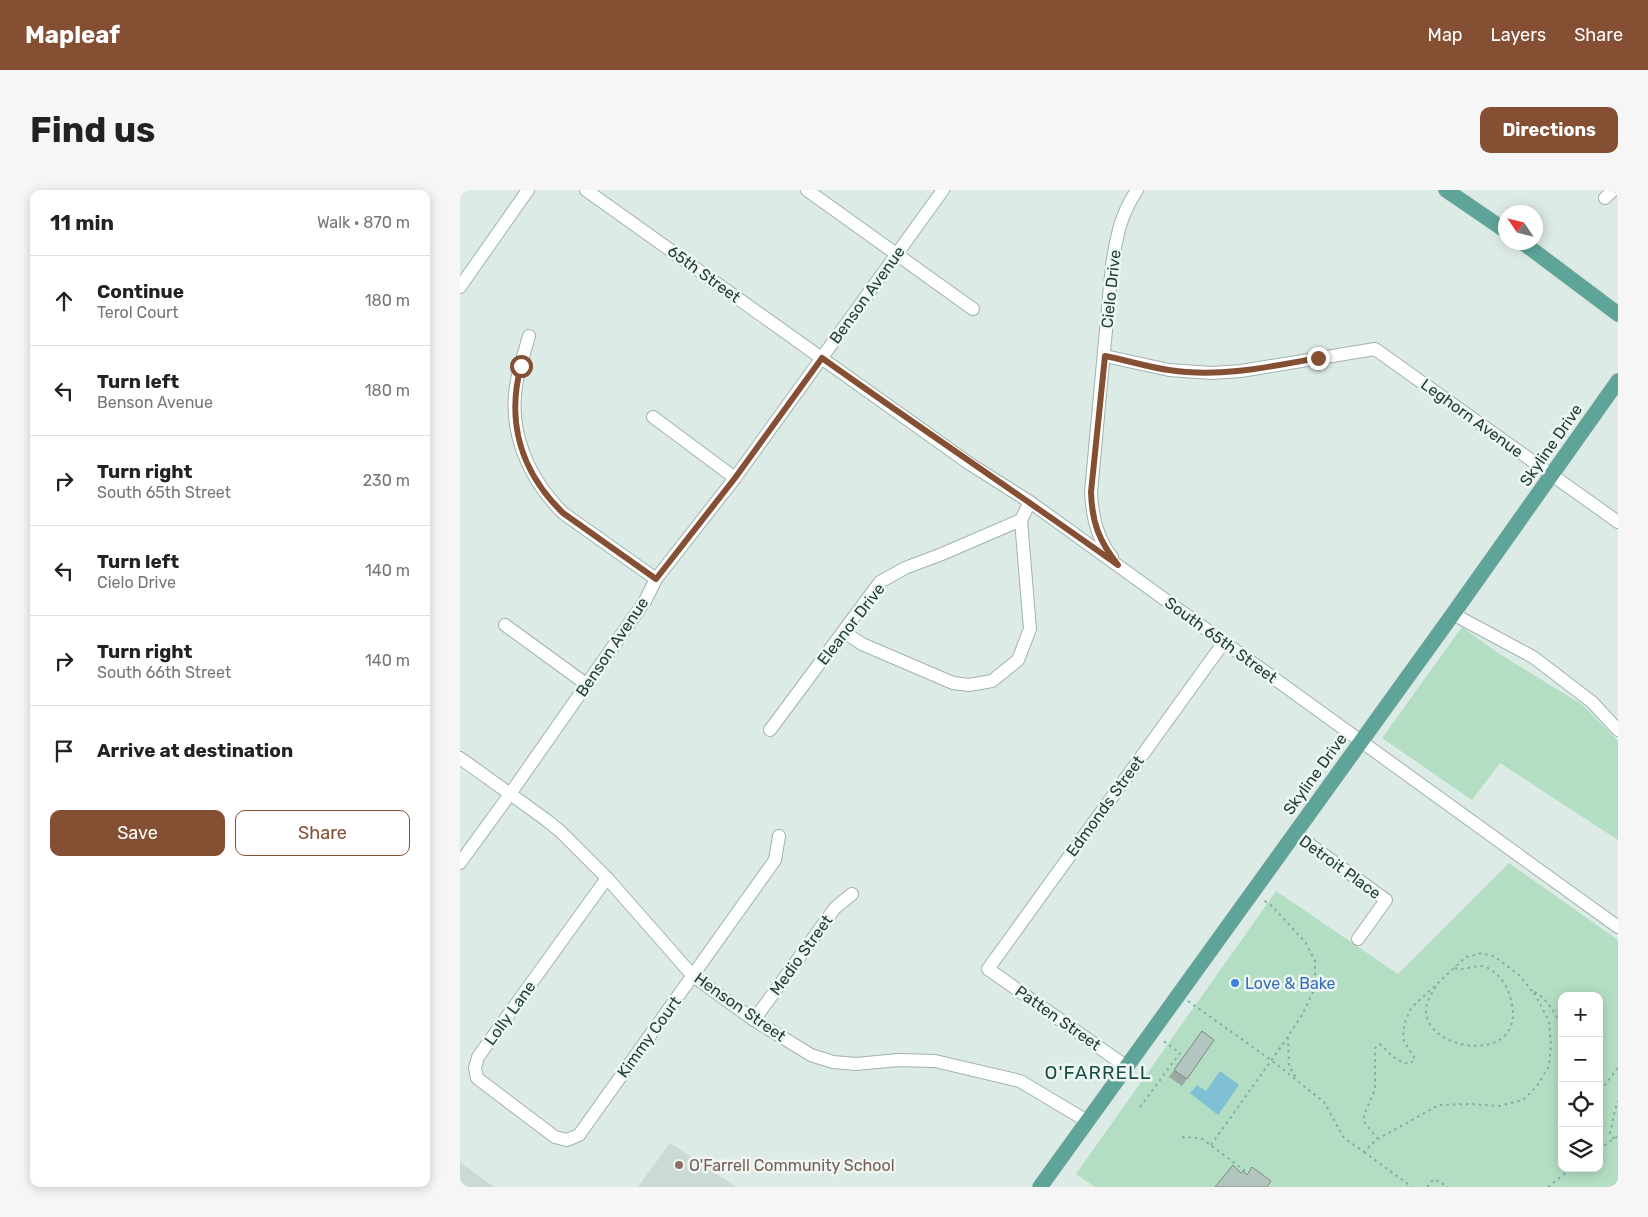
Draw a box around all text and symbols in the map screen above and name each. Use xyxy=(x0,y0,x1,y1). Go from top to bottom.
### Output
text: Mapleaf xyxy=(25,21,120,49)
text: Map xyxy=(1428,24,1463,46)
text: Layers xyxy=(1491,24,1546,46)
text: Share xyxy=(1574,24,1623,46)
button: Directions xyxy=(1480,107,1618,153)
text: Find us xyxy=(30,109,155,151)
north arrow xyxy=(1498,205,1543,250)
text: 11 min xyxy=(50,210,114,235)
text: Walk · 870 m xyxy=(317,213,410,232)
street label: 65th Street xyxy=(664,241,744,307)
street label: Benson Avenue xyxy=(825,242,909,347)
street label: Cielo Drive xyxy=(1097,249,1125,329)
text: Continue xyxy=(97,280,184,303)
icon: ahead xyxy=(50,287,78,315)
text: 180 m xyxy=(365,291,410,310)
text: Terol Court xyxy=(97,303,178,322)
route end xyxy=(1307,347,1330,370)
route start xyxy=(510,355,533,378)
text: Turn left xyxy=(97,370,179,393)
street label: Leghorn Avenue xyxy=(1417,375,1527,461)
icon: left xyxy=(50,377,78,405)
text: 180 m xyxy=(365,381,410,400)
text: Benson Avenue xyxy=(97,393,213,412)
street label: Skyline Drive xyxy=(1516,400,1586,490)
text: Turn right xyxy=(97,460,192,483)
icon: right xyxy=(50,467,78,495)
text: 230 m xyxy=(363,471,410,490)
text: South 65th Street xyxy=(97,483,231,502)
text: Turn left xyxy=(97,550,179,573)
icon: left xyxy=(50,557,78,585)
text: 140 m xyxy=(365,561,410,580)
text: Cielo Drive xyxy=(97,573,176,592)
street label: Eleanor Drive xyxy=(813,579,889,669)
street label: South 65th Street xyxy=(1161,593,1281,687)
street label: Benson Avenue xyxy=(572,594,652,700)
text: Turn right xyxy=(97,640,192,663)
icon: right xyxy=(50,647,78,675)
text: 140 m xyxy=(365,651,410,670)
text: South 66th Street xyxy=(97,663,231,682)
street label: Skyline Drive xyxy=(1279,730,1351,818)
icon: arrive xyxy=(50,737,78,765)
text: Arrive at destination xyxy=(97,739,293,762)
street label: Edmonds Street xyxy=(1062,752,1148,860)
button: Save xyxy=(50,810,225,856)
button: Share xyxy=(235,810,410,856)
street label: Detroit Place xyxy=(1296,831,1384,903)
street label: Medio Street xyxy=(766,911,836,999)
street label: Henson Street xyxy=(691,968,789,1046)
place label: Love & Bake xyxy=(1245,974,1336,993)
street label: Lolly Lane xyxy=(480,977,540,1049)
marker: Love & Bake xyxy=(1229,977,1241,989)
street label: Patten Street xyxy=(1012,981,1104,1055)
map controls xyxy=(1558,992,1603,1172)
button: + xyxy=(1558,992,1603,1037)
street label: Kimmy Court xyxy=(613,993,685,1081)
button: − xyxy=(1558,1037,1603,1082)
district label: O'FARRELL xyxy=(1045,1061,1151,1084)
button: locate xyxy=(1558,1082,1603,1127)
button: layers xyxy=(1558,1127,1603,1172)
place label: O'Farrell Community School xyxy=(689,1156,895,1175)
marker: O'Farrell Community School xyxy=(673,1159,685,1171)

